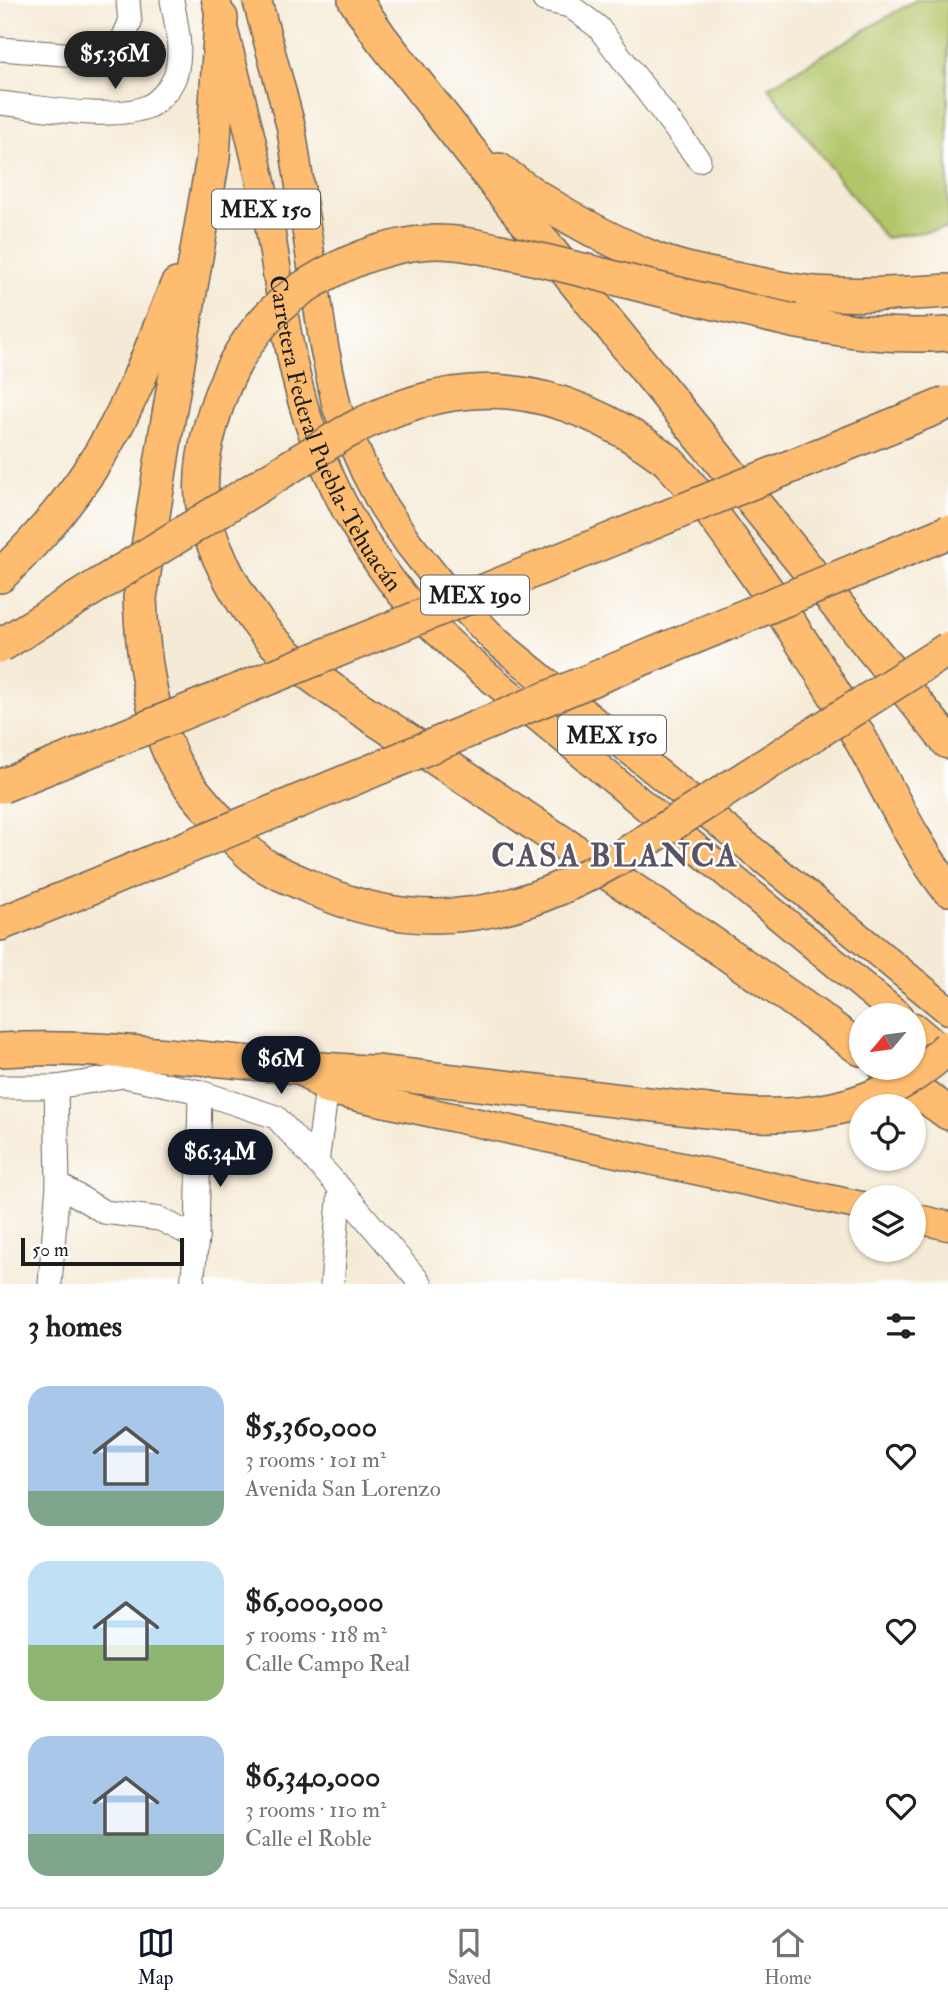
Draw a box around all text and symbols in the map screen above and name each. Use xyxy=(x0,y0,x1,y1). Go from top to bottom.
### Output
pin: $5.36M xyxy=(58,32,172,91)
text: $5.36M xyxy=(80,39,150,68)
road number: MEX 150 xyxy=(212,190,320,229)
street label: Carretera Federal Puebla-Tehuacán xyxy=(262,273,409,598)
road number: MEX 190 xyxy=(421,576,529,614)
road number: MEX 150 xyxy=(558,716,666,754)
district label: CASA BLANCA xyxy=(491,836,739,876)
north arrow xyxy=(849,1003,926,1080)
map controls xyxy=(849,1003,926,1262)
pin: $6M xyxy=(247,1036,315,1096)
text: $6M xyxy=(258,1044,304,1073)
button: locate xyxy=(849,1094,926,1171)
pin: $6.34M xyxy=(163,1130,277,1189)
text: $6.34M xyxy=(184,1137,256,1166)
button: layers xyxy=(849,1185,926,1262)
scale bar xyxy=(21,1235,184,1267)
text: 50 m xyxy=(32,1238,69,1262)
icon: filters xyxy=(882,1307,920,1345)
text: 3 homes xyxy=(28,1308,122,1345)
text: $5,360,000 xyxy=(245,1408,377,1445)
icon: home xyxy=(84,1414,168,1498)
icon: heart xyxy=(882,1437,920,1475)
text: 3 rooms · 101 m² xyxy=(245,1445,386,1474)
text: Avenida San Lorenzo xyxy=(245,1474,441,1503)
text: $6,000,000 xyxy=(245,1583,384,1620)
icon: home xyxy=(84,1589,168,1673)
icon: heart xyxy=(882,1612,920,1650)
text: 5 rooms · 118 m² xyxy=(245,1620,387,1649)
text: Calle Campo Real xyxy=(245,1649,410,1678)
text: $6,340,000 xyxy=(245,1758,380,1795)
icon: home xyxy=(84,1764,168,1848)
icon: heart xyxy=(882,1787,920,1825)
text: 3 rooms · 110 m² xyxy=(245,1795,386,1824)
text: Calle el Roble xyxy=(245,1824,372,1853)
tab: Map xyxy=(137,1924,175,1990)
tab: Saved xyxy=(448,1924,491,1990)
tab: Home xyxy=(764,1924,811,1990)

